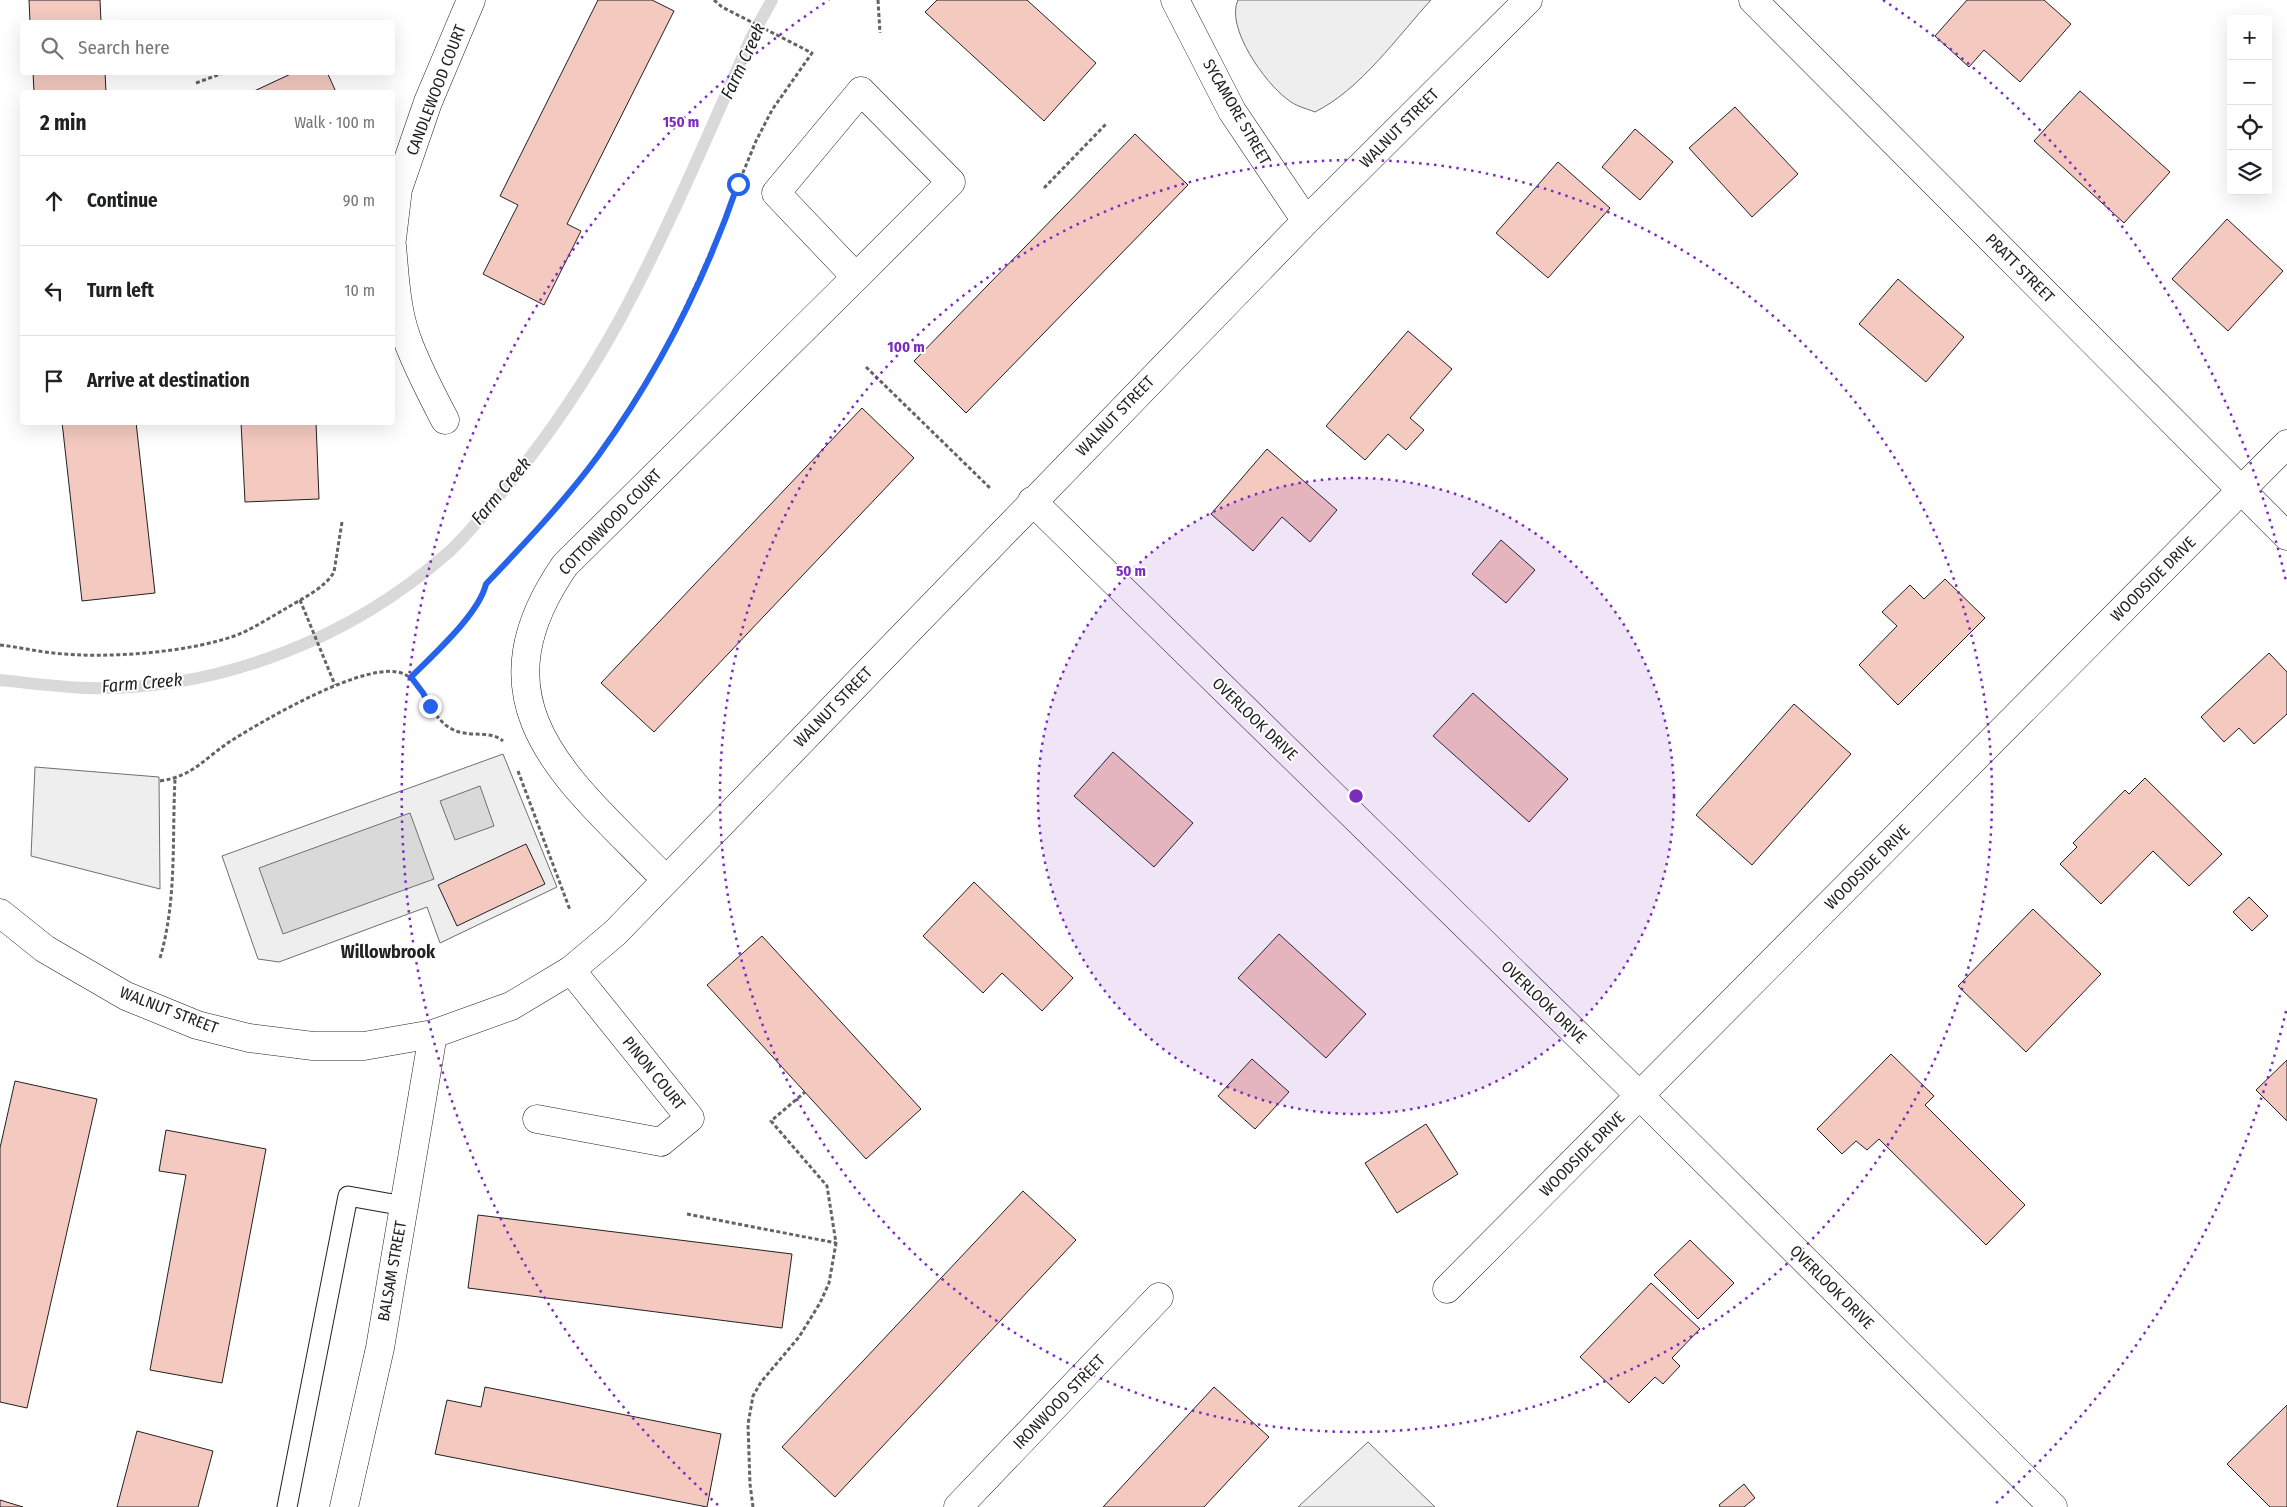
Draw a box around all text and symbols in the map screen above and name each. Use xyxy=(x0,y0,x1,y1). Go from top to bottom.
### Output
map controls xyxy=(2227,15,2272,195)
button: + xyxy=(2227,15,2272,60)
search box xyxy=(20,20,395,75)
water label: Farm Creek xyxy=(716,20,770,102)
street label: CANDLEWOOD COURT xyxy=(402,21,470,158)
icon: search xyxy=(38,34,66,62)
text: Search here xyxy=(78,36,170,59)
street label: SYCAMORE STREET xyxy=(1199,56,1275,169)
button: − xyxy=(2227,60,2272,105)
street label: WALNUT STREET xyxy=(1356,84,1443,171)
button: locate xyxy=(2227,105,2272,150)
text: 2 min xyxy=(40,110,87,136)
text: Walk · 100 m xyxy=(294,113,375,132)
text: 150 m xyxy=(663,113,699,131)
button: layers xyxy=(2227,150,2272,195)
route start xyxy=(727,173,750,196)
icon: ahead xyxy=(40,187,68,215)
text: Continue xyxy=(87,189,158,212)
text: 90 m xyxy=(343,191,375,210)
street label: PRATT STREET xyxy=(1982,230,2059,307)
icon: left xyxy=(40,277,68,305)
text: Turn left xyxy=(87,279,154,302)
text: 10 m xyxy=(344,281,375,300)
text: 100 m xyxy=(887,338,925,356)
icon: arrive xyxy=(40,367,68,395)
text: Arrive at destination xyxy=(87,369,250,392)
street label: WALNUT STREET xyxy=(1072,372,1158,460)
water label: Farm Creek xyxy=(467,453,536,529)
street label: COTTONWOOD COURT xyxy=(555,465,666,579)
street label: WOODSIDE DRIVE xyxy=(2107,533,2199,625)
text: 50 m xyxy=(1116,562,1146,580)
street label: WALNUT STREET xyxy=(790,663,876,751)
water label: Farm Creek xyxy=(101,668,183,697)
street label: OVERLOOK DRIVE xyxy=(1209,674,1301,764)
route end xyxy=(419,695,442,718)
centre of rings xyxy=(1347,787,1365,805)
street label: WOODSIDE DRIVE xyxy=(1821,821,1913,913)
district label: Willowbrook xyxy=(341,941,436,963)
street label: OVERLOOK DRIVE xyxy=(1498,957,1590,1047)
street label: WALNUT STREET xyxy=(117,983,221,1038)
street label: PINON COURT xyxy=(619,1032,690,1114)
street label: WOODSIDE DRIVE xyxy=(1536,1108,1628,1200)
street label: BALSAM STREET xyxy=(374,1219,410,1323)
street label: OVERLOOK DRIVE xyxy=(1786,1241,1878,1333)
street label: IRONWOOD STREET xyxy=(1009,1350,1109,1453)

